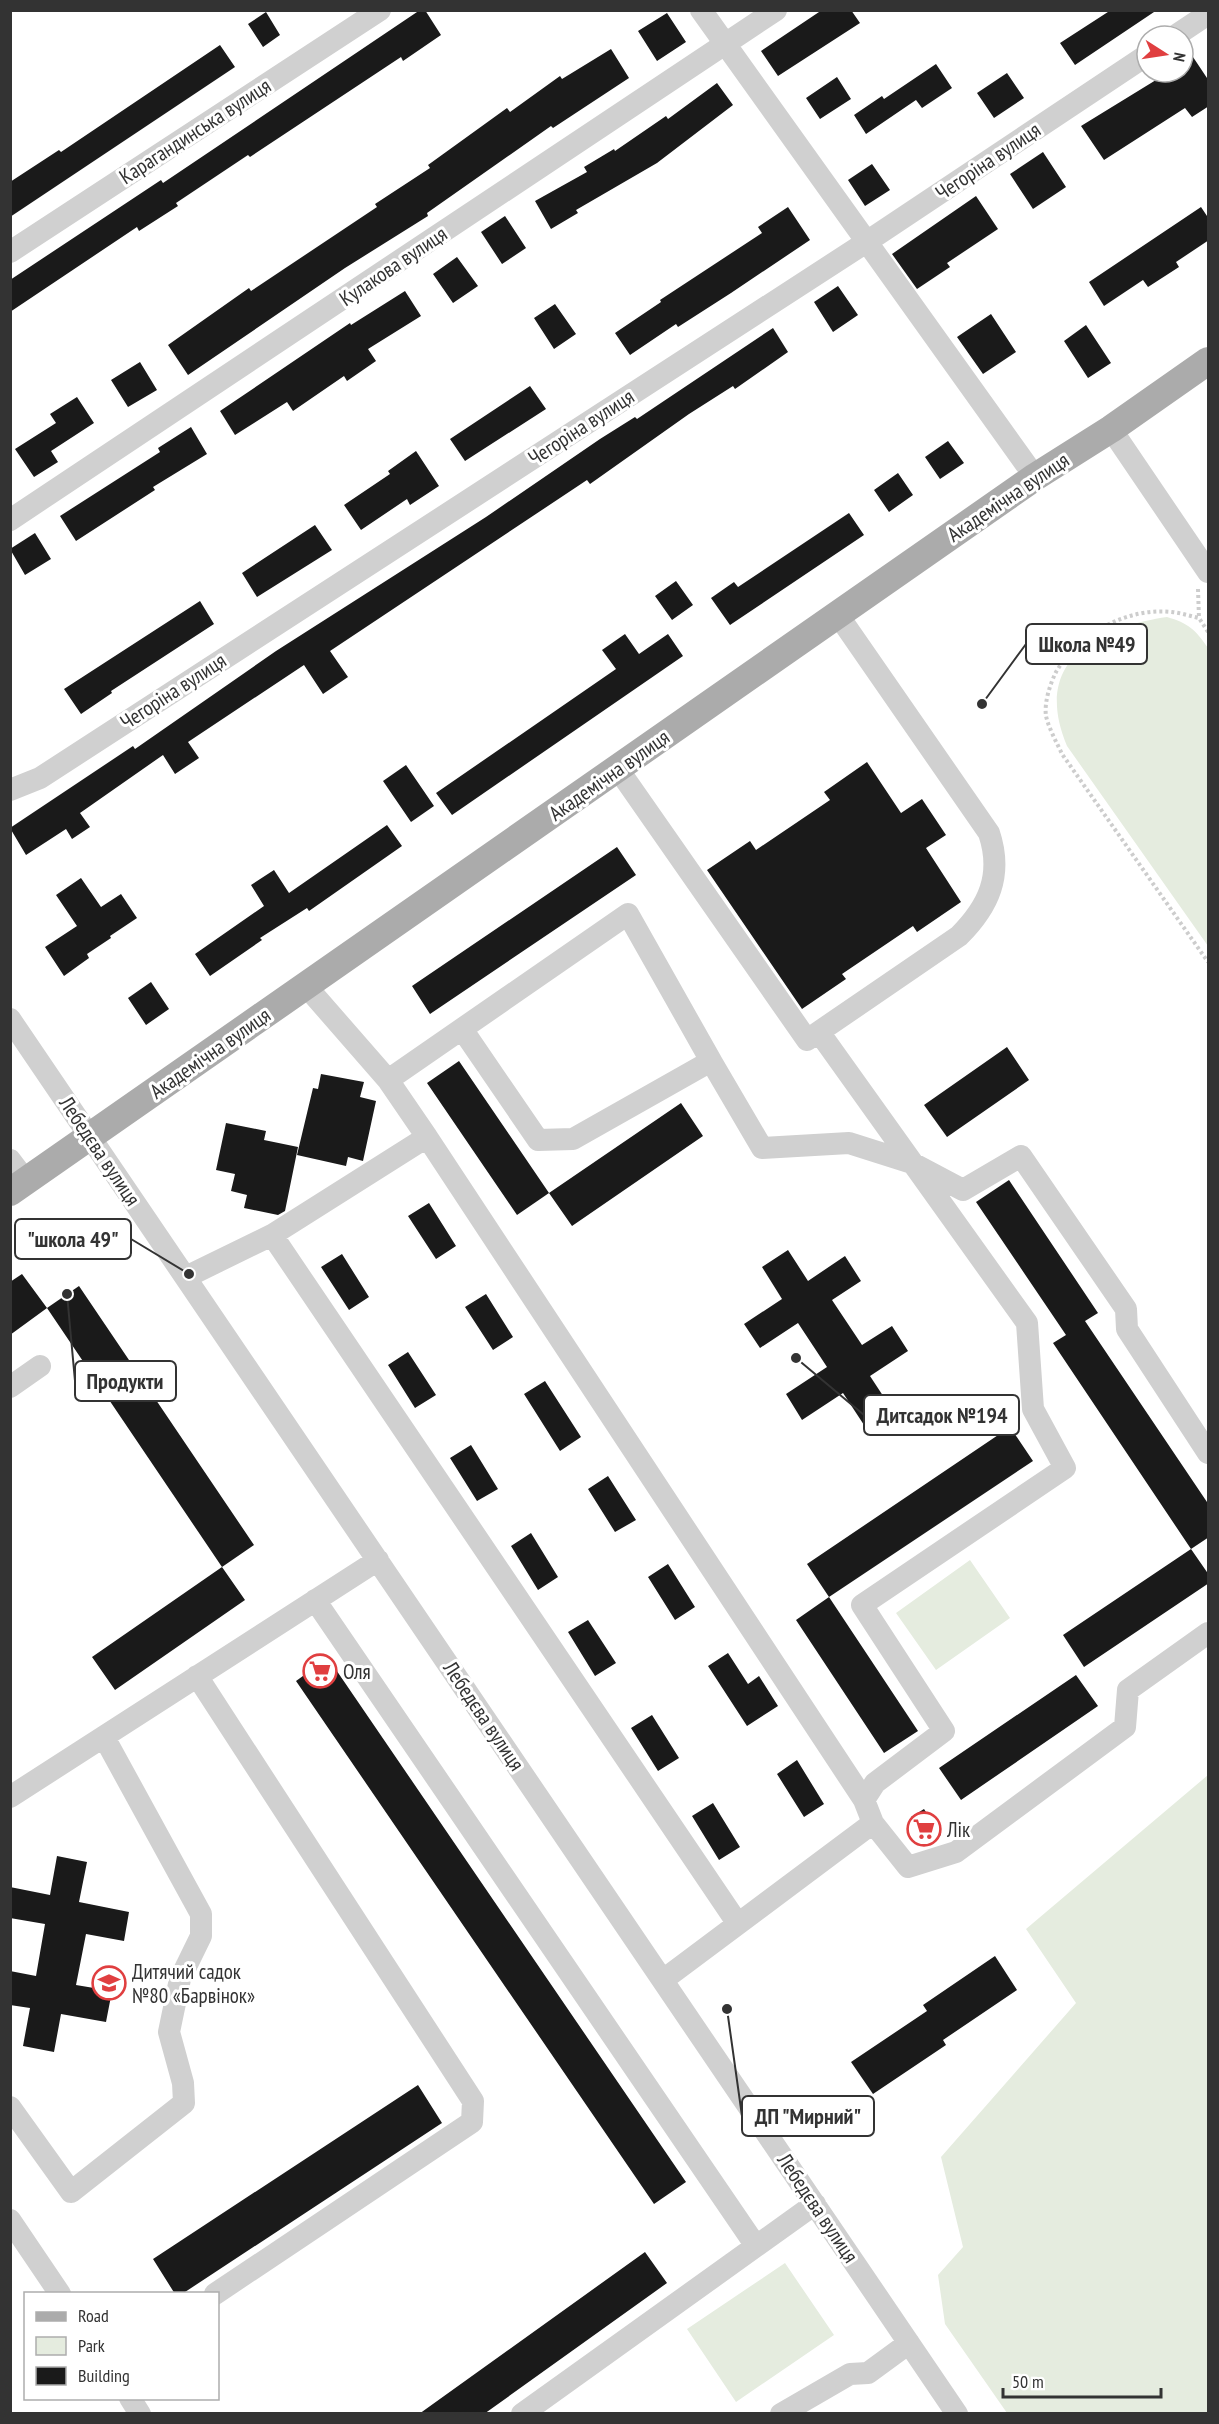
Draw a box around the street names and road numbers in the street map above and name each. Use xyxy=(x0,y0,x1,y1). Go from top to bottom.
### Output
street label: Карагандинська вулиця xyxy=(114,72,276,190)
street label: Чегоріна вулиця xyxy=(930,116,1046,206)
street label: Кулакова вулиця xyxy=(334,220,452,312)
street label: Чегоріна вулиця xyxy=(523,383,639,471)
street label: Академічна вулиця xyxy=(942,446,1074,548)
street label: Чегоріна вулиця xyxy=(115,647,231,735)
street label: Академічна вулиця xyxy=(543,723,675,827)
street label: Академічна вулиця xyxy=(144,1001,276,1105)
street label: Лебедєва вулиця xyxy=(53,1090,147,1211)
street label: Лебедєва вулиця xyxy=(437,1655,531,1776)
street label: Лебедєва вулиця xyxy=(771,2147,865,2268)

